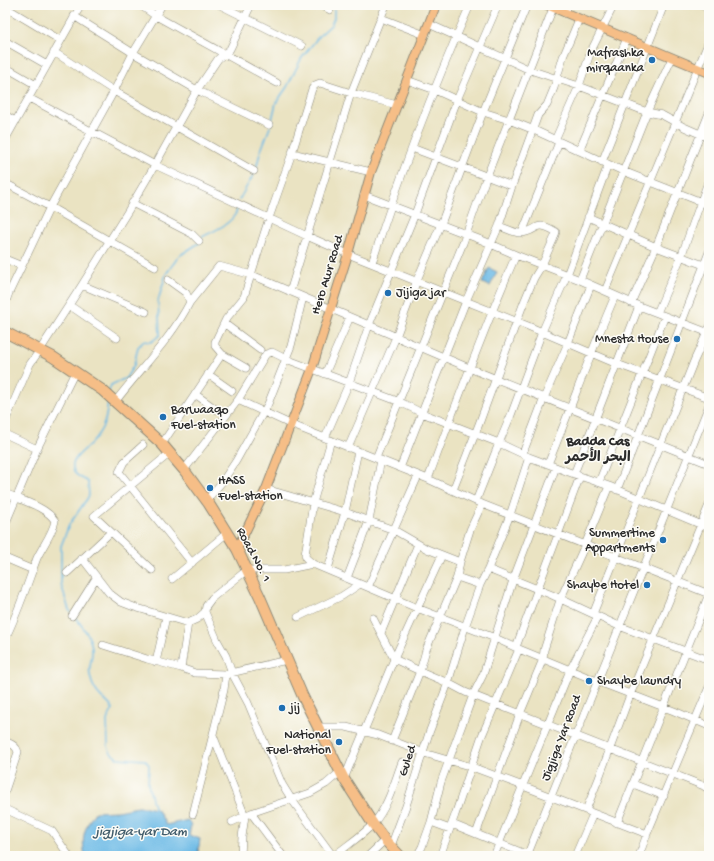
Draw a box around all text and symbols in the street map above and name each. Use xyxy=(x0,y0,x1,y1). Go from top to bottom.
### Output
place label: Mafrashka mirqaanka xyxy=(586,46,645,76)
marker: Mafrashka mirqaanka xyxy=(647,55,657,65)
street label: Hero Awr Road xyxy=(309,232,348,317)
place label: Jijiga jar xyxy=(396,286,447,301)
marker: Jijiga jar xyxy=(383,288,393,298)
place label: Mnesta House xyxy=(595,332,669,347)
marker: Mnesta House xyxy=(672,334,682,344)
place label: Barwaaqo Fuel-station xyxy=(170,403,237,433)
marker: Barwaaqo Fuel-station xyxy=(158,412,168,422)
district label: Badda Cas البحر الأحمر xyxy=(563,434,631,467)
place label: HASS Fuel-station xyxy=(217,474,284,504)
marker: HASS Fuel-station xyxy=(205,483,215,493)
street label: Road No. 1 xyxy=(232,525,274,585)
place label: Summertime Appartments xyxy=(585,526,656,556)
marker: Summertime Appartments xyxy=(658,535,668,545)
place label: Shaybe Hotel xyxy=(567,578,639,593)
marker: Shaybe Hotel xyxy=(642,580,652,590)
place label: Shaybe laundry xyxy=(597,674,682,689)
marker: Shaybe laundry xyxy=(584,676,594,686)
street label: Jigjiga Yar Road xyxy=(539,692,586,783)
place label: jij xyxy=(288,701,300,716)
marker: jij xyxy=(277,703,287,713)
place label: National Fuel-station xyxy=(265,728,332,758)
marker: National Fuel-station xyxy=(334,737,344,747)
street label: Guled xyxy=(396,742,420,778)
water label: jigjiga-yar Dam xyxy=(92,824,187,841)

